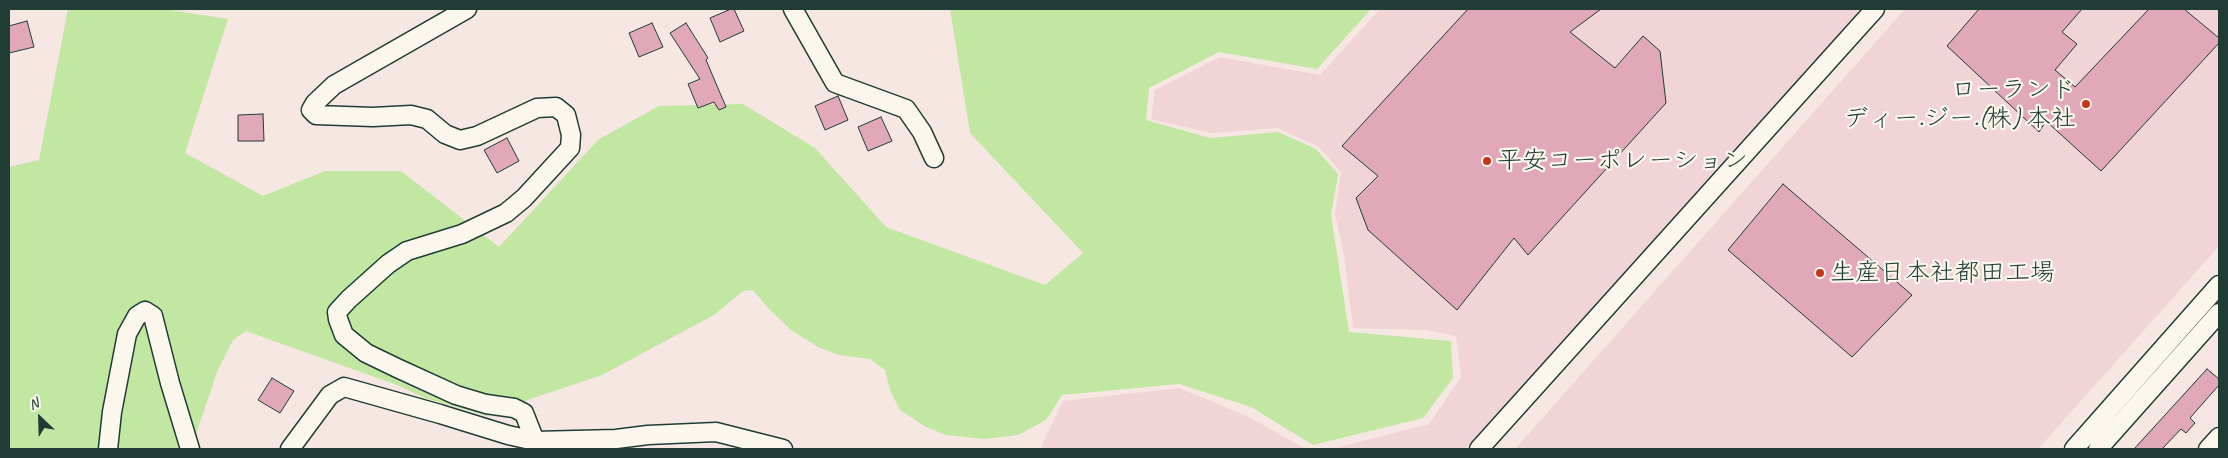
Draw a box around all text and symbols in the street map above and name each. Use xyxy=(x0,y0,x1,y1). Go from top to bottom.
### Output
place label: ローランド ディー.ジー.(株) 本社 xyxy=(1844,75,2076,134)
marker: ローランド ディー.ジー.(株) 本社 xyxy=(2080,98,2092,110)
place label: 平安コーポレーション xyxy=(1497,146,1748,176)
marker: 平安コーポレーション xyxy=(1481,155,1493,167)
place label: 生産日本社都田工場 xyxy=(1830,258,2055,288)
marker: 生産日本社都田工場 xyxy=(1814,267,1826,279)
north arrow xyxy=(15,393,65,443)
text: N xyxy=(26,394,41,413)

